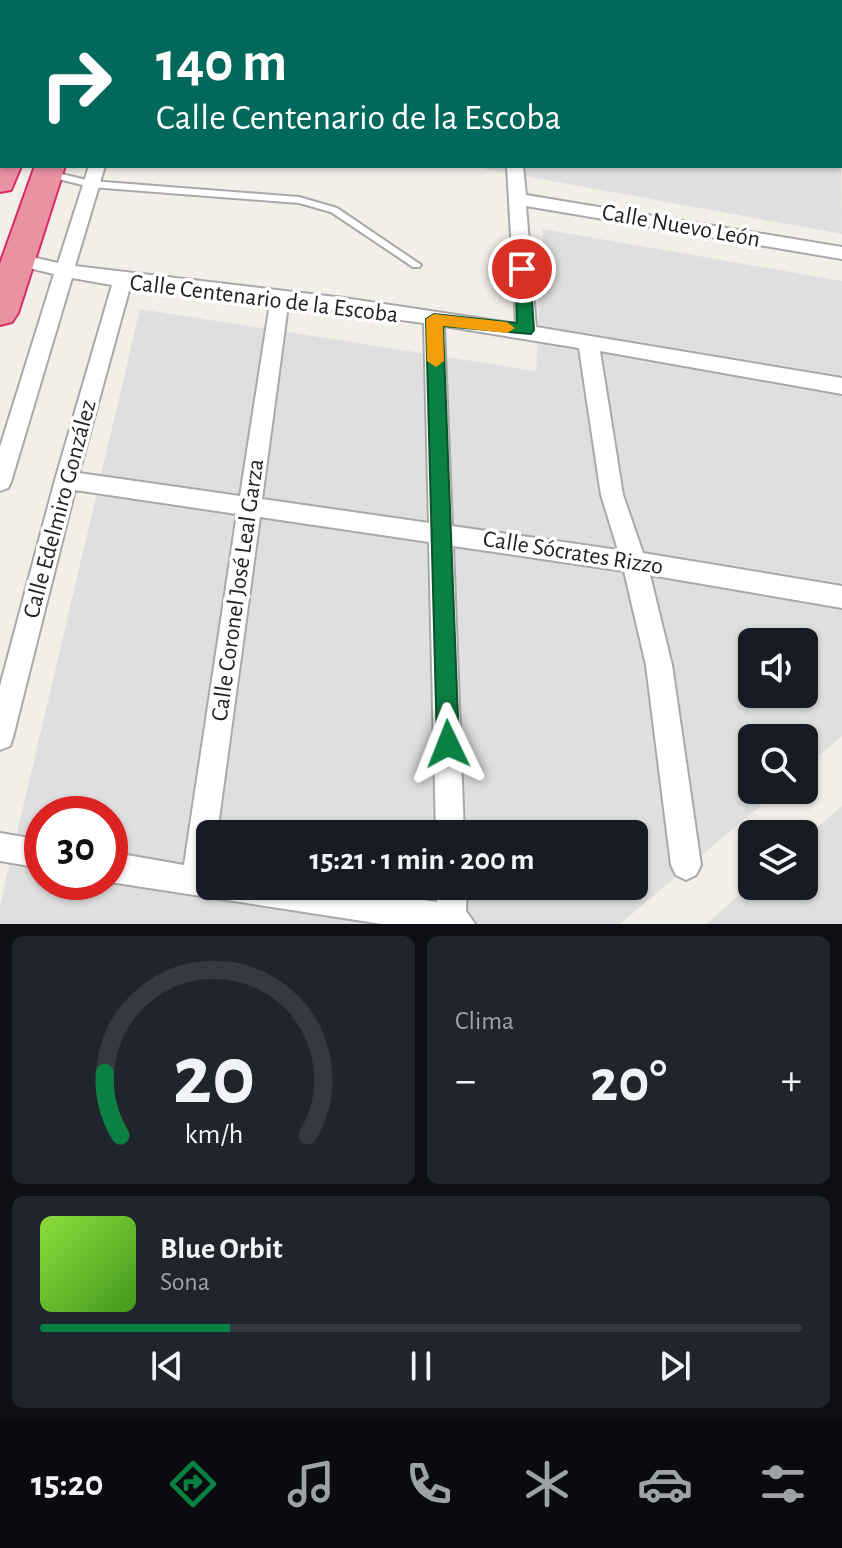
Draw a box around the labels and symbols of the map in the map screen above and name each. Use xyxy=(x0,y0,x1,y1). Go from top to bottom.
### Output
street label: Calle Nuevo León xyxy=(600,200,762,252)
pin xyxy=(488,235,556,303)
street label: Calle Centenario de la Escoba xyxy=(128,271,400,327)
street label: Calle Edelmiro González xyxy=(19,397,101,621)
street label: Calle Coronel José Leal Garza xyxy=(208,457,268,723)
street label: Calle Sócrates Rizzo xyxy=(481,527,665,579)
position arrow xyxy=(406,702,490,786)
speed limit sign: 30 xyxy=(24,796,128,900)

